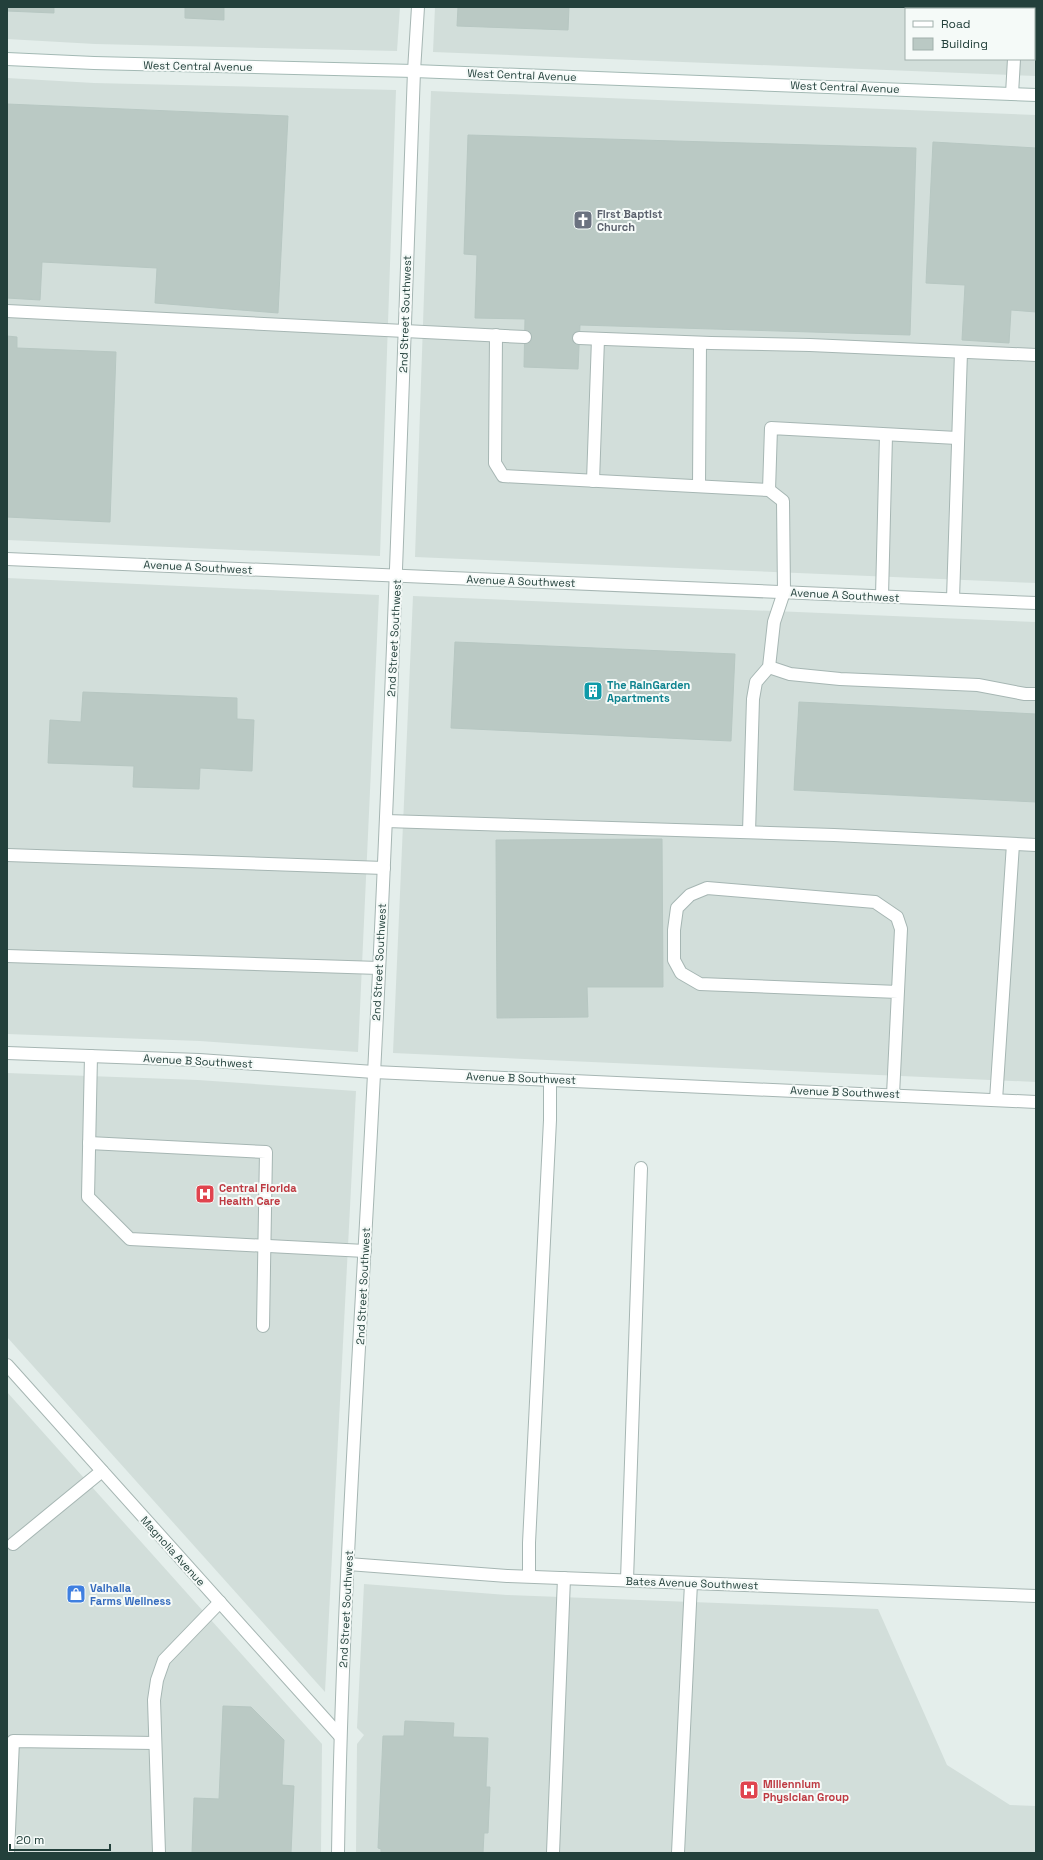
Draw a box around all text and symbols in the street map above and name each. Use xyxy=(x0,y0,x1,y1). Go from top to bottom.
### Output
legend xyxy=(905,8,1035,60)
text: Road xyxy=(941,16,970,32)
text: Building xyxy=(941,36,988,52)
street label: West Central Avenue xyxy=(143,58,253,74)
street label: West Central Avenue xyxy=(467,66,577,84)
street label: West Central Avenue xyxy=(790,78,900,96)
place label: First Baptist Church xyxy=(597,207,663,234)
church icon: First Baptist Church xyxy=(572,209,594,231)
street label: 2nd Street Southwest xyxy=(396,255,414,373)
street label: Avenue A Southwest xyxy=(143,557,253,577)
street label: Avenue A Southwest xyxy=(466,572,576,590)
street label: 2nd Street Southwest xyxy=(384,579,404,697)
street label: Avenue A Southwest xyxy=(790,585,900,605)
place label: The RainGarden Apartments xyxy=(607,678,691,705)
building icon: The RainGarden Apartments xyxy=(582,680,604,702)
street label: 2nd Street Southwest xyxy=(369,903,389,1021)
street label: Avenue B Southwest xyxy=(143,1051,253,1071)
street label: Avenue B Southwest xyxy=(466,1069,576,1087)
street label: Avenue B Southwest xyxy=(790,1083,900,1101)
place label: Central Florida Health Care xyxy=(219,1181,297,1208)
hospital icon: Central Florida Health Care xyxy=(194,1183,216,1205)
street label: 2nd Street Southwest xyxy=(353,1227,373,1345)
street label: Magnolia Avenue xyxy=(138,1513,208,1589)
street label: 2nd Street Southwest xyxy=(336,1550,356,1668)
street label: Bates Avenue Southwest xyxy=(625,1574,759,1592)
place label: Valhalla Farms Wellness xyxy=(90,1581,171,1608)
shop icon: Valhalla Farms Wellness xyxy=(65,1583,87,1605)
place label: Millennium Physician Group xyxy=(763,1777,849,1804)
hospital icon: Millennium Physician Group xyxy=(738,1779,760,1801)
scale bar xyxy=(10,1826,110,1852)
text: 20 m xyxy=(16,1832,44,1848)

